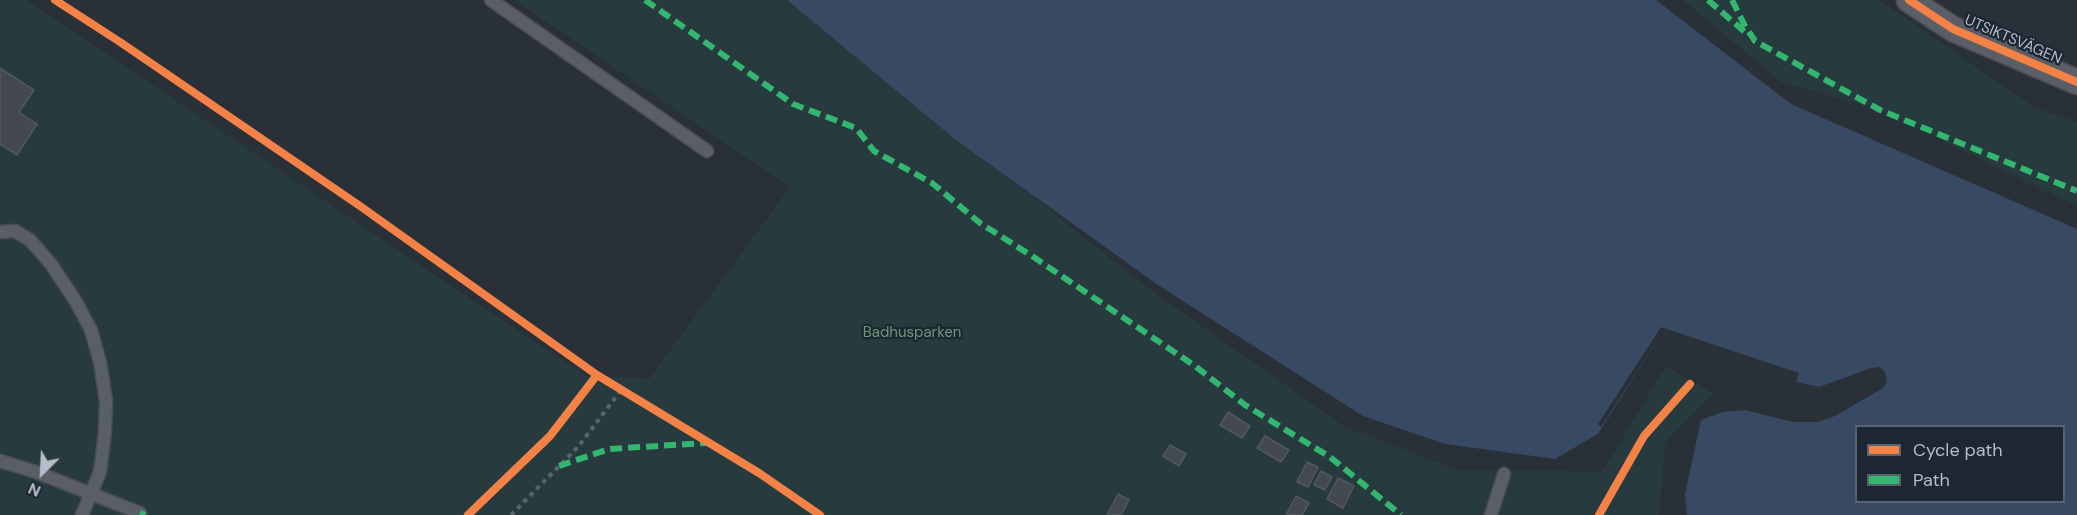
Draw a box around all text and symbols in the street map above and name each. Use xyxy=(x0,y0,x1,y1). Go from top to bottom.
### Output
street label: UTSIKTSVÄGEN xyxy=(1962,11,2064,69)
park label: Badhusparken xyxy=(863,324,961,342)
legend xyxy=(1855,425,2065,503)
text: Cycle path xyxy=(1913,438,2003,462)
north arrow xyxy=(12,443,72,503)
text: Path xyxy=(1913,468,1950,492)
text: N xyxy=(25,478,44,502)

